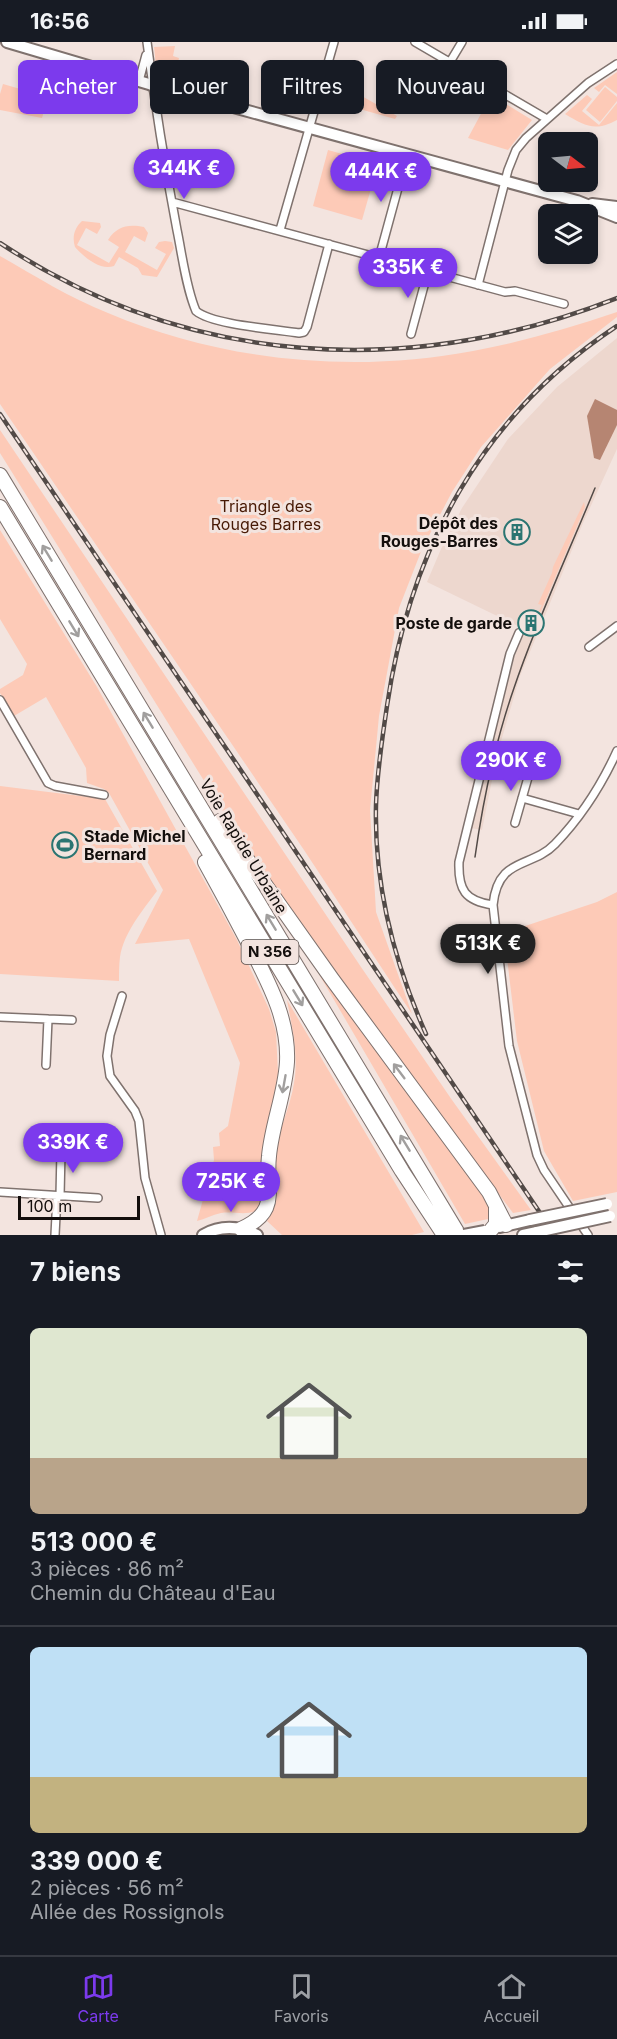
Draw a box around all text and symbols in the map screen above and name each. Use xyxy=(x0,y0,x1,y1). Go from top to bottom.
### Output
text: 16:56 xyxy=(30,8,89,34)
chip: Acheter xyxy=(18,60,138,114)
chip: Louer xyxy=(150,60,249,114)
chip: Filtres xyxy=(261,60,364,114)
chip: Nouveau xyxy=(376,60,507,114)
north arrow xyxy=(538,132,598,192)
map controls xyxy=(538,132,598,264)
pin: 344K € xyxy=(135,149,233,200)
pin: 444K € xyxy=(332,152,430,203)
text: 344K € xyxy=(148,156,220,180)
text: 444K € xyxy=(344,159,418,183)
button: layers xyxy=(538,204,598,264)
pin: 335K € xyxy=(359,248,457,299)
text: 335K € xyxy=(372,255,444,279)
park label: Triangle des Rouges Barres xyxy=(211,496,321,534)
place label: Dépôt des Rouges-Barres xyxy=(381,513,498,551)
building icon: Dépôt des Rouges-Barres xyxy=(502,517,532,547)
one-way arrow xyxy=(41,545,53,562)
building icon: Poste de garde xyxy=(516,608,546,638)
place label: Poste de garde xyxy=(395,613,512,633)
one-way arrow xyxy=(68,620,80,637)
one-way arrow xyxy=(142,712,154,729)
pin: 290K € xyxy=(462,741,560,792)
text: 290K € xyxy=(475,748,547,772)
street label: Voie Rapide Urbaine xyxy=(196,775,292,917)
place label: Stade Michel Bernard xyxy=(84,826,186,864)
sports icon: Stade Michel Bernard xyxy=(50,830,80,860)
one-way arrow xyxy=(265,914,277,931)
pin: 513K € xyxy=(439,924,537,975)
text: 513K € xyxy=(454,931,522,955)
road number: N 356 xyxy=(242,940,298,964)
one-way arrow xyxy=(293,989,305,1006)
one-way arrow xyxy=(393,1064,405,1080)
one-way arrow xyxy=(278,1074,289,1093)
pin: 339K € xyxy=(24,1123,122,1174)
text: 339K € xyxy=(37,1130,109,1154)
one-way arrow xyxy=(398,1135,410,1152)
pin: 725K € xyxy=(182,1162,280,1213)
text: 725K € xyxy=(196,1169,266,1193)
scale bar xyxy=(18,1193,140,1220)
text: 100 m xyxy=(27,1196,72,1216)
icon: filters xyxy=(554,1255,587,1288)
text: 7 biens xyxy=(30,1256,121,1287)
icon: home xyxy=(255,1367,363,1475)
text: 513 000 € xyxy=(30,1526,157,1557)
text: 3 pièces · 86 m² xyxy=(30,1557,184,1581)
text: Chemin du Château d'Eau xyxy=(30,1581,275,1605)
icon: home xyxy=(255,1686,363,1794)
text: 339 000 € xyxy=(30,1845,163,1876)
text: 2 pièces · 56 m² xyxy=(30,1876,184,1900)
text: Allée des Rossignols xyxy=(30,1900,225,1924)
tab: Carte xyxy=(78,1970,119,2026)
tab: Favoris xyxy=(274,1970,329,2026)
tab: Accueil xyxy=(484,1970,539,2026)

